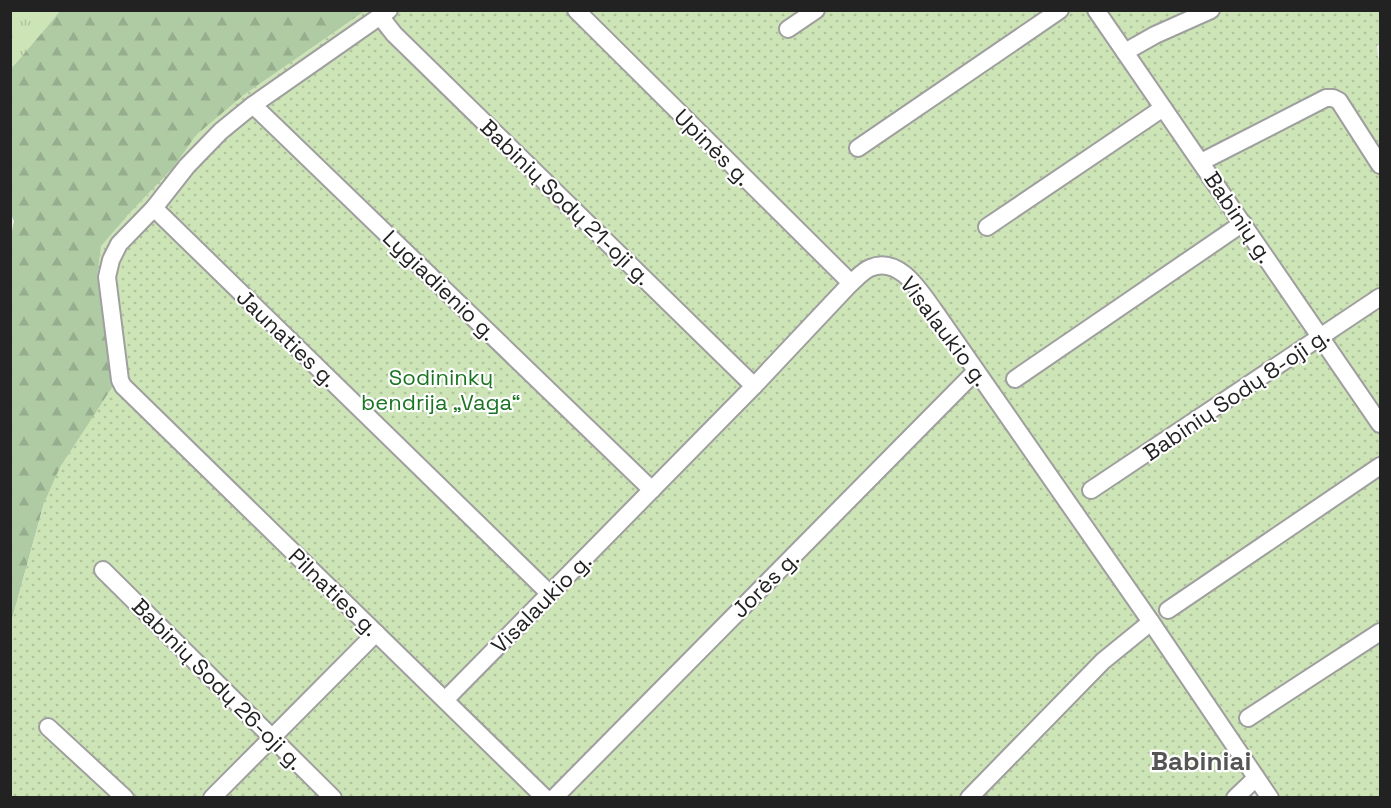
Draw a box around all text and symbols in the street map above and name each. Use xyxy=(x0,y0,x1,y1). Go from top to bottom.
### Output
street label: Upinės g. xyxy=(669,103,757,191)
street label: Babinių Sodų 21-oji g. xyxy=(475,113,657,291)
street label: Babinių g. xyxy=(1198,166,1280,268)
street label: Lygiadienio g. xyxy=(377,224,503,346)
street label: Visalaukio g. xyxy=(895,270,995,392)
street label: Jaunaties g. xyxy=(231,283,343,393)
street label: Babinių Sodų 8-oji g. xyxy=(1138,321,1334,467)
park label: Sodininkų bendrija „Vaga“ xyxy=(361,363,521,416)
street label: Pilnaties g. xyxy=(283,542,385,642)
street label: Jorės g. xyxy=(725,544,805,624)
street label: Visalaukio g. xyxy=(485,547,597,659)
street label: Babinių Sodų 26-oji g. xyxy=(126,592,310,776)
district label: Babiniai xyxy=(1151,744,1251,778)

